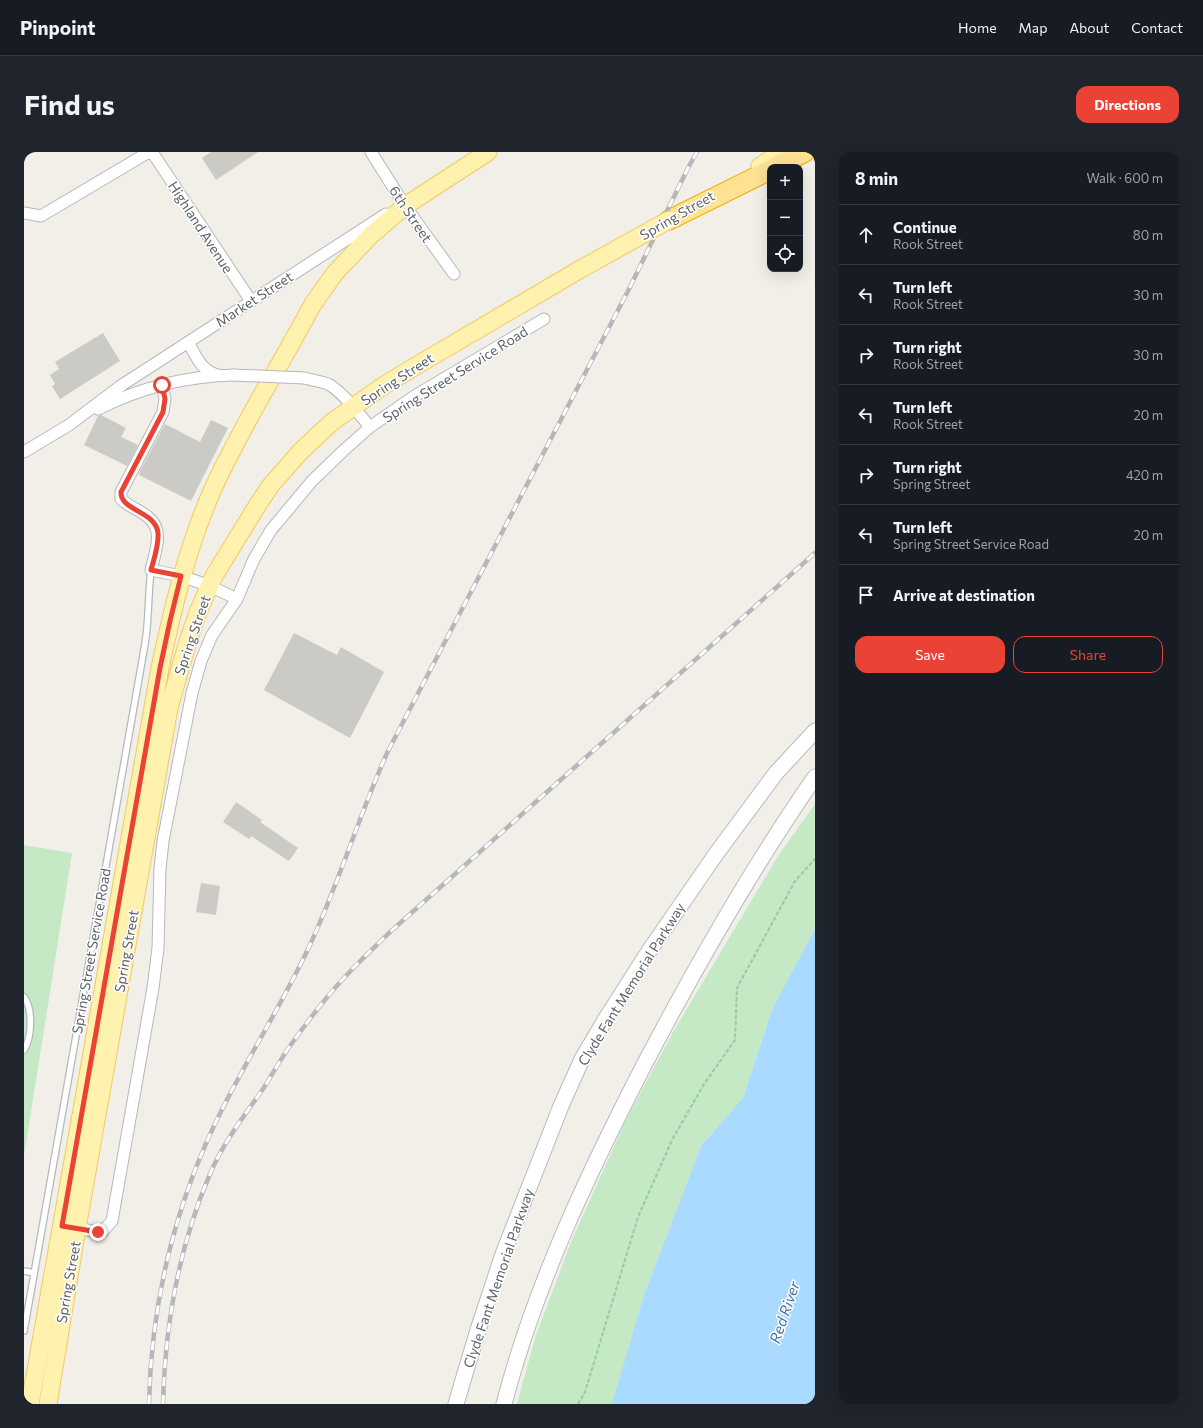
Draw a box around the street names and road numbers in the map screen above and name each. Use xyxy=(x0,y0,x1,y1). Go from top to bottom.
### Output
street label: Highland Avenue xyxy=(165,178,237,276)
street label: 6th Street xyxy=(386,183,436,246)
street label: Spring Street xyxy=(637,187,718,243)
street label: Market Street xyxy=(212,268,296,330)
street label: Spring Street Service Road xyxy=(379,322,531,426)
street label: Spring Street xyxy=(357,349,437,409)
street label: Spring Street xyxy=(170,592,214,677)
street label: Spring Street Service Road xyxy=(68,867,114,1035)
street label: Clyde Fant Memorial Parkway xyxy=(574,899,688,1069)
street label: Spring Street xyxy=(110,908,142,994)
street label: Clyde Fant Memorial Parkway xyxy=(459,1186,537,1370)
street label: Spring Street xyxy=(52,1239,84,1325)

